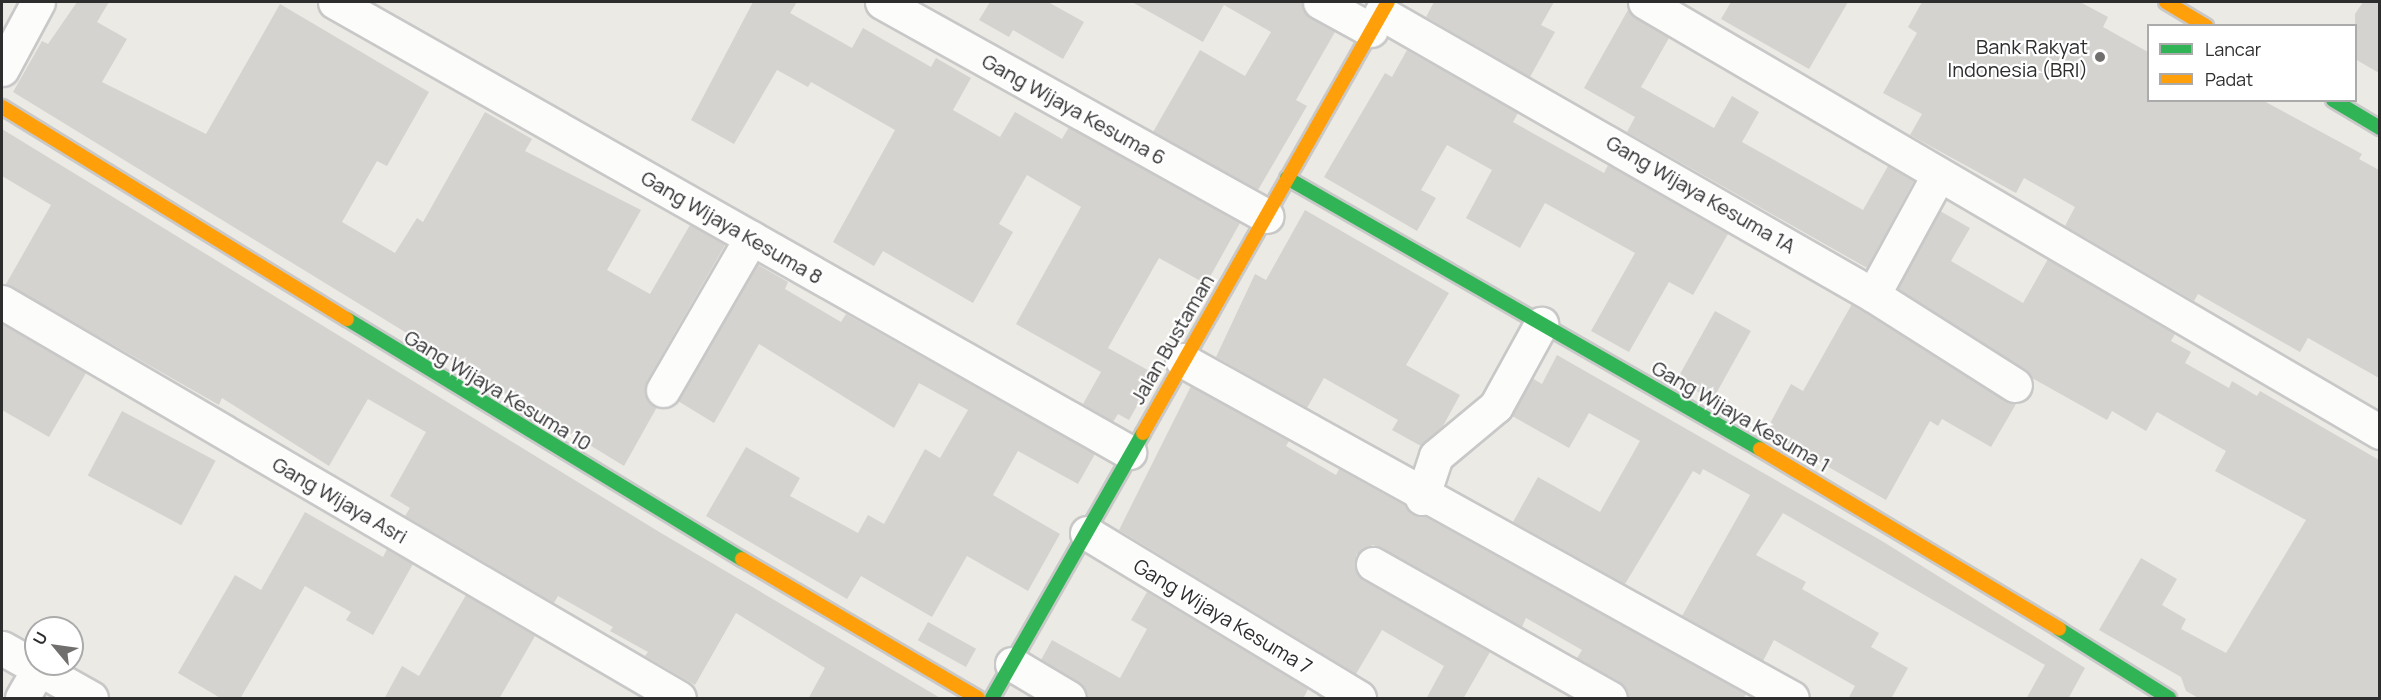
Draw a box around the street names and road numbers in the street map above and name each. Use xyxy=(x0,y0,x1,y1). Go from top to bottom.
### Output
street label: Gang Wijaya Kesuma 6 xyxy=(978,48,1170,170)
street label: Gang Wijaya Kesuma 1A xyxy=(1602,130,1800,258)
street label: Gang Wijaya Kesuma 8 xyxy=(637,165,827,289)
street label: Jalan Bustaman xyxy=(1125,270,1219,408)
street label: Gang Wijaya Kesuma 10 xyxy=(400,325,596,455)
street label: Gang Wijaya Kesuma 1 xyxy=(1648,355,1834,477)
street label: Gang Wijaya Asri xyxy=(268,452,412,548)
street label: Gang Wijaya Kesuma 7 xyxy=(1129,553,1317,679)

